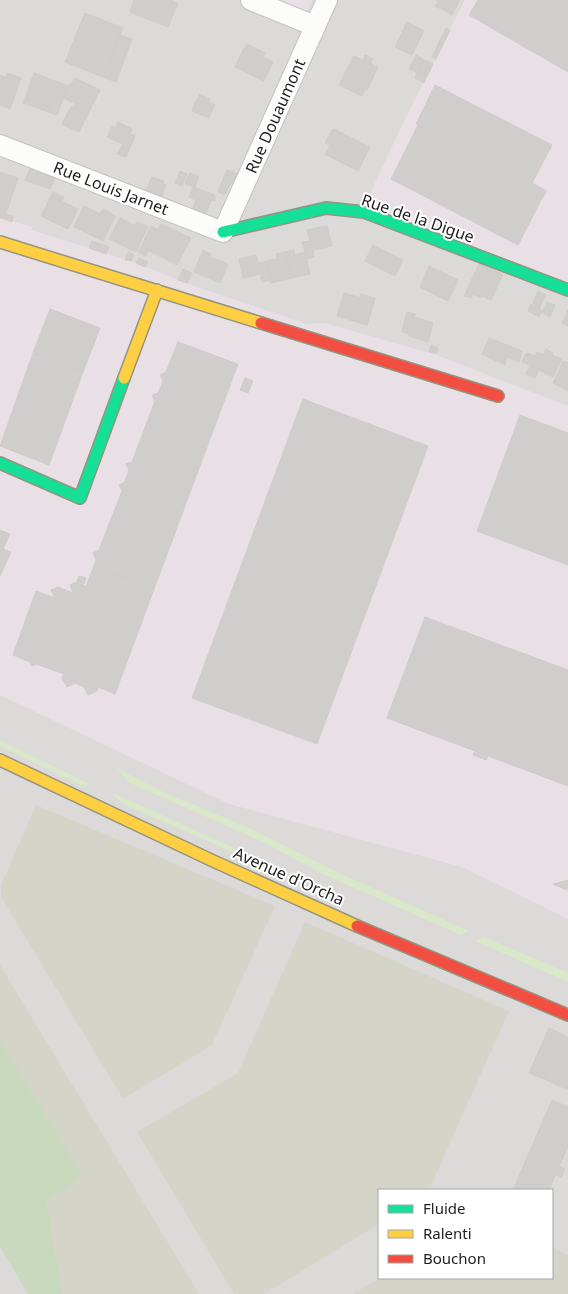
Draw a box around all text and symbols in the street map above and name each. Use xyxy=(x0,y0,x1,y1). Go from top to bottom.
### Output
street label: Rue Douaumont xyxy=(240,55,310,177)
street label: Rue Louis Jarnet xyxy=(50,156,172,220)
street label: Rue de la Digue xyxy=(359,188,477,248)
street label: Avenue d'Orcha xyxy=(230,842,348,910)
legend xyxy=(378,1189,553,1279)
text: Fluide xyxy=(423,1198,465,1218)
text: Ralenti xyxy=(423,1223,472,1243)
text: Bouchon xyxy=(423,1248,486,1268)

